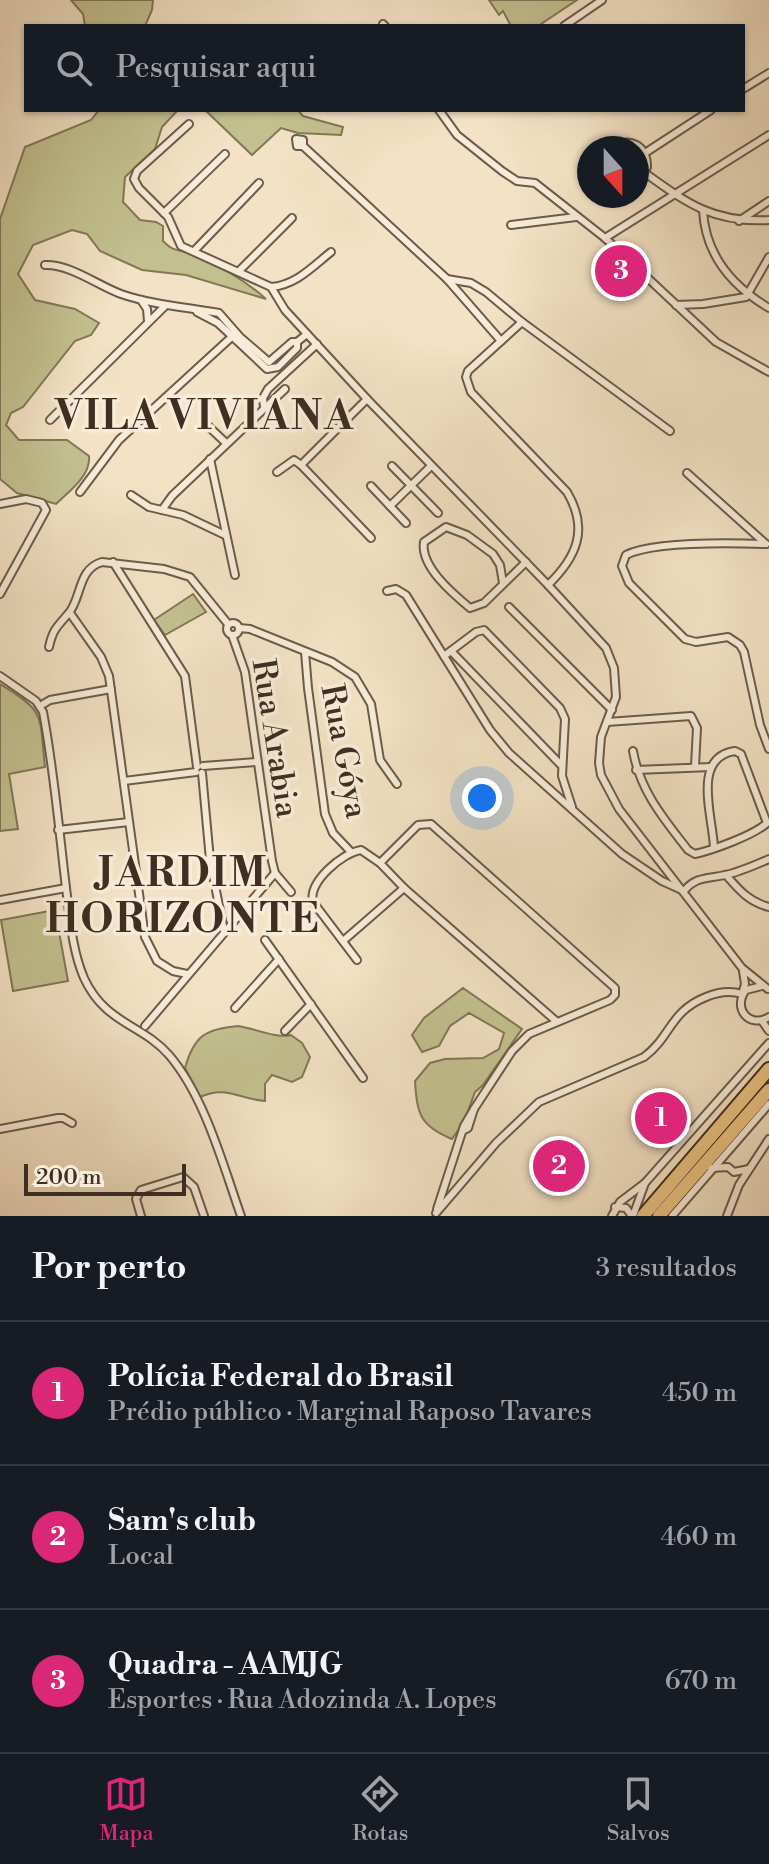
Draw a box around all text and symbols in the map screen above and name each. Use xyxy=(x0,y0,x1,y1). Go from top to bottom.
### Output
search box xyxy=(24,24,745,112)
icon: search xyxy=(52,46,96,90)
text: Pesquisar aqui xyxy=(116,49,317,87)
north arrow xyxy=(577,136,649,208)
pin: 3 xyxy=(595,241,647,301)
district label: VILA VIVIANA xyxy=(54,392,355,442)
street label: Rua Arabia xyxy=(243,656,307,821)
street label: Rua Góya xyxy=(311,681,377,822)
your location xyxy=(462,778,502,818)
district label: JARDIM HORIZONTE xyxy=(45,849,321,945)
pin: 1 xyxy=(635,1088,687,1148)
pin: 2 xyxy=(533,1136,585,1196)
scale bar xyxy=(24,1160,186,1196)
text: 200 m xyxy=(36,1164,102,1191)
text: Por perto xyxy=(32,1247,187,1289)
text: 3 resultados xyxy=(596,1252,737,1284)
text: Polícia Federal do Brasil xyxy=(108,1358,453,1396)
text: 1 xyxy=(52,1377,64,1409)
text: 450 m xyxy=(662,1377,737,1409)
text: Prédio público · Marginal Raposo Tavares xyxy=(108,1396,592,1428)
text: Sam's club xyxy=(108,1502,256,1540)
text: 2 xyxy=(50,1521,66,1553)
text: 460 m xyxy=(660,1521,737,1553)
text: Local xyxy=(108,1540,174,1572)
text: Quadra - AAMJG xyxy=(108,1646,343,1684)
text: 3 xyxy=(50,1665,66,1697)
text: 670 m xyxy=(665,1665,737,1697)
text: Esportes · Rua Adozinda A. Lopes xyxy=(108,1684,497,1716)
tab: Mapa xyxy=(99,1772,154,1847)
tab: Rotas xyxy=(352,1772,408,1847)
tab: Salvos xyxy=(607,1772,670,1847)

